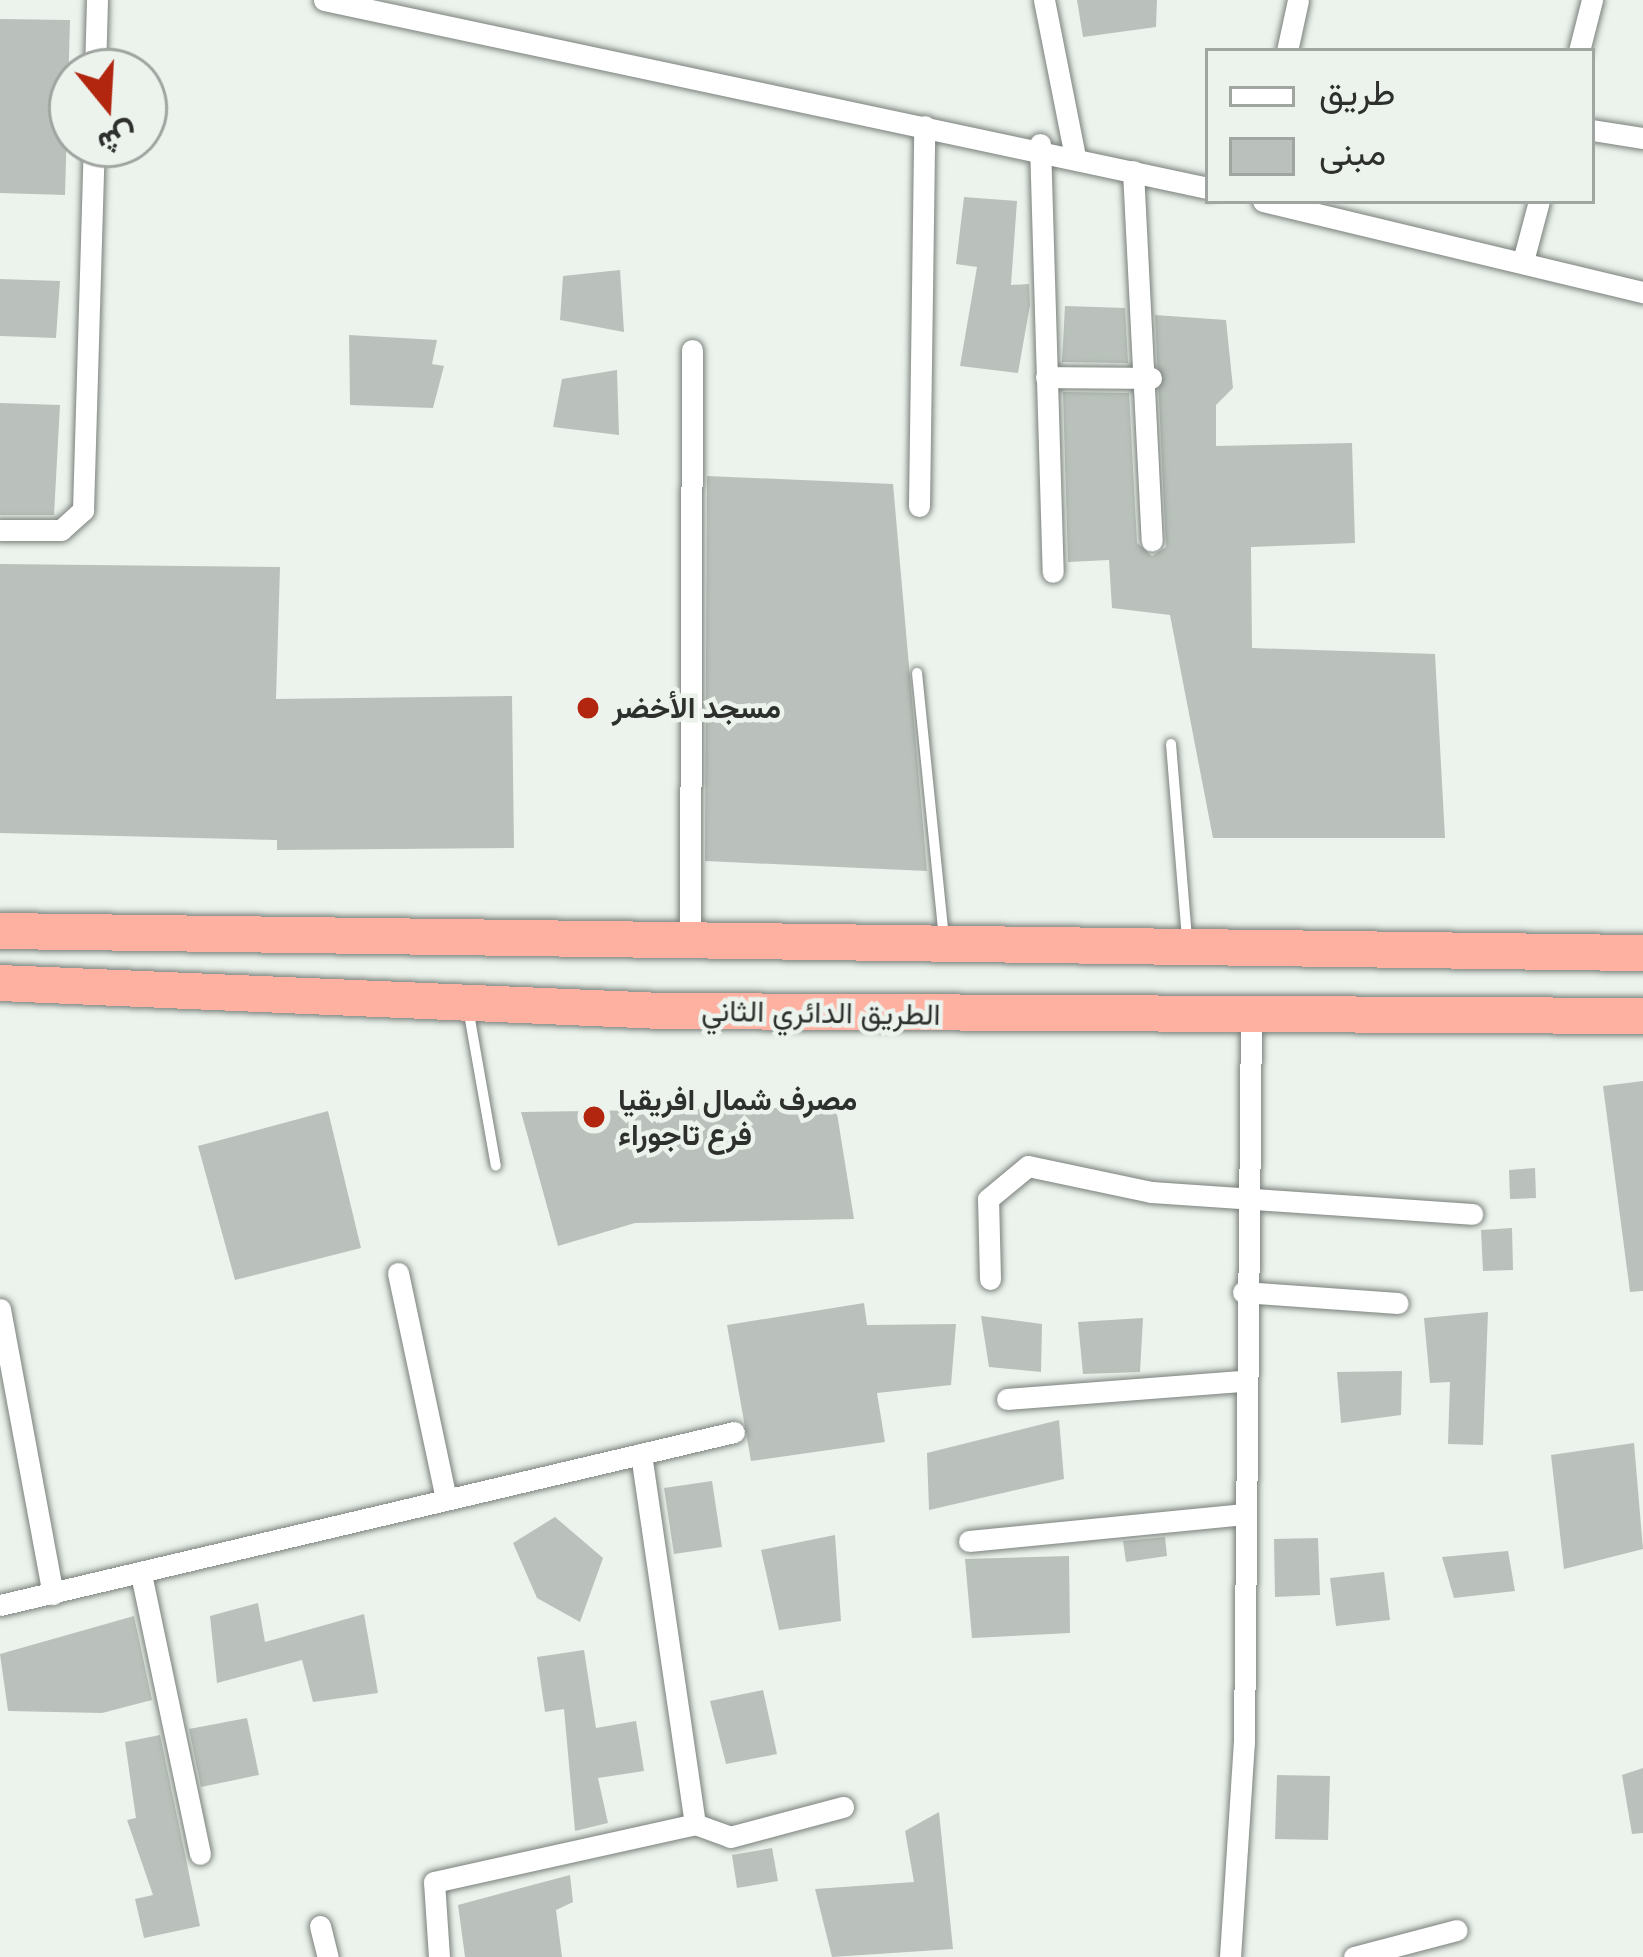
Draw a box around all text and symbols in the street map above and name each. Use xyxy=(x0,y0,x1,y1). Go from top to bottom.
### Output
north arrow xyxy=(48,48,168,168)
legend xyxy=(1205,48,1595,204)
text: طريق xyxy=(1319,69,1395,116)
text: ش xyxy=(93,113,144,166)
text: مبنى xyxy=(1319,129,1386,176)
place label: مسجد الأخضر xyxy=(612,690,781,726)
marker: مسجد الأخضر xyxy=(575,695,601,721)
street label: الطريق الدائري الثاني xyxy=(701,993,941,1033)
place label: مصرف شمال افريقيا فرع تاجوراء xyxy=(618,1082,857,1152)
marker: مصرف شمال افريقيا فرع تاجوراء xyxy=(581,1104,607,1130)

